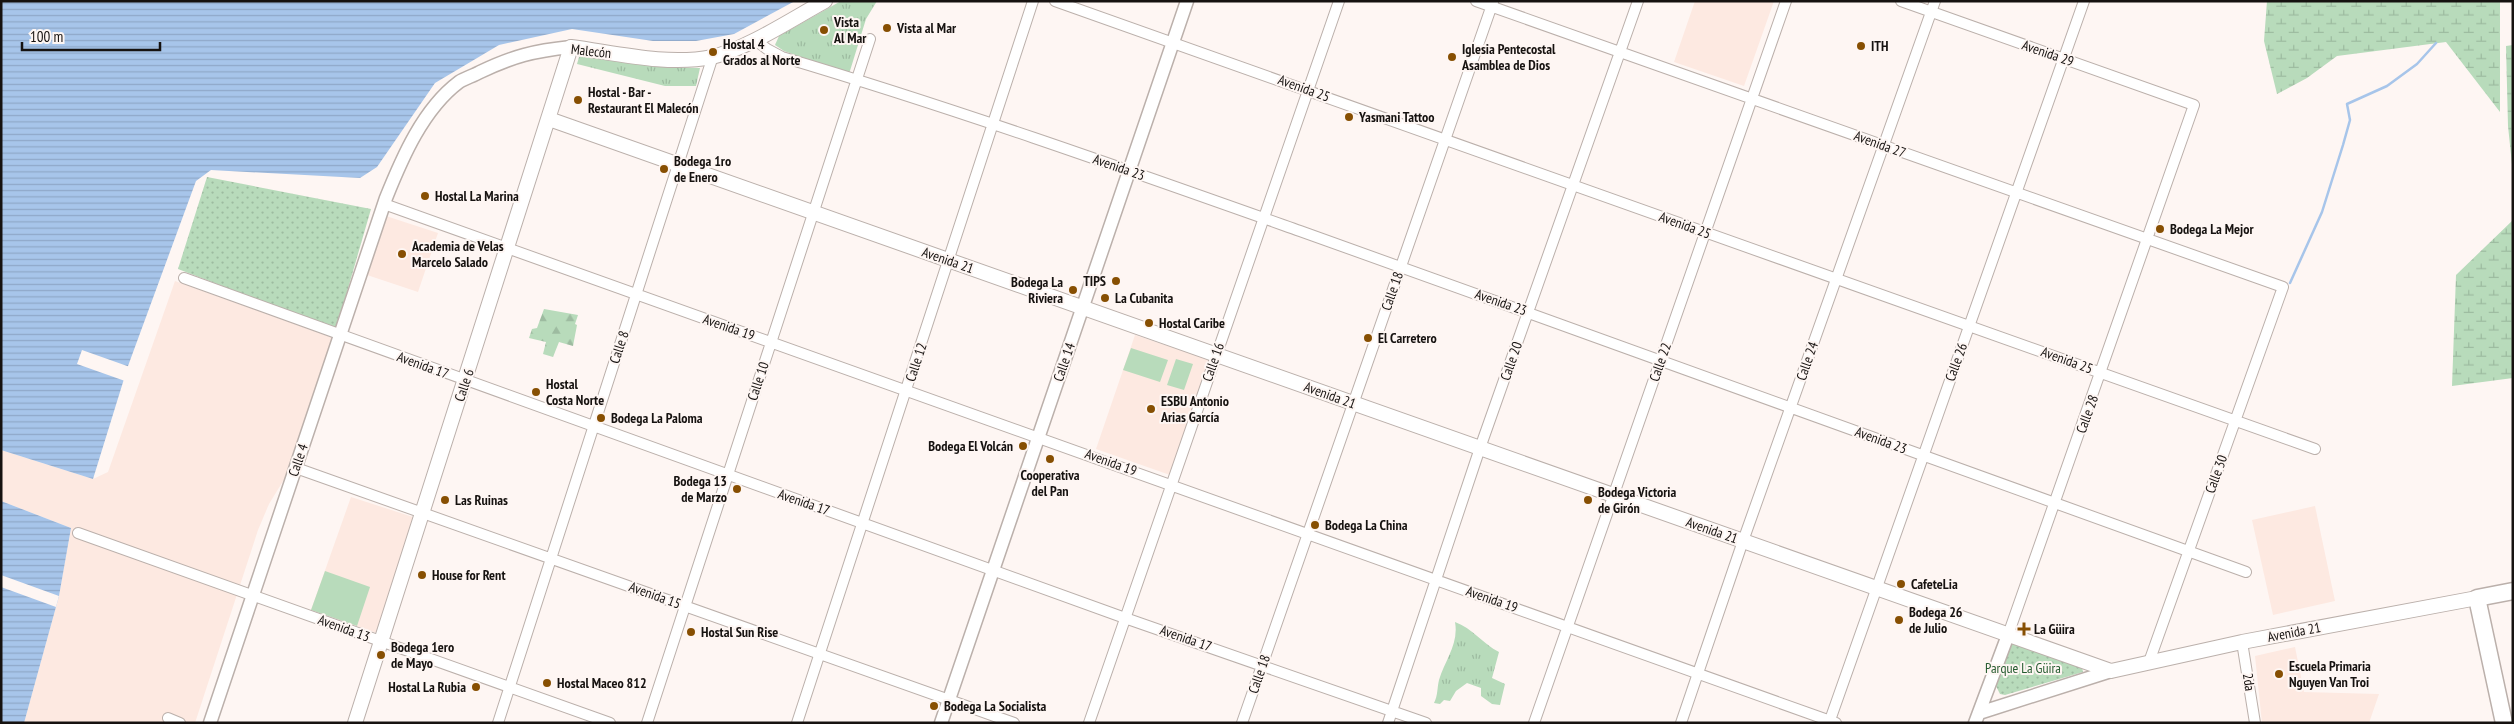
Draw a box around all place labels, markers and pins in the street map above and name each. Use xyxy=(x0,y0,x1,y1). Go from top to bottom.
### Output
place label: Vista Al Mar xyxy=(833,13,867,47)
place label: Vista al Mar xyxy=(896,19,957,37)
marker: Vista al Mar xyxy=(881,22,893,34)
marker: Vista Al Mar xyxy=(818,24,830,36)
place label: Hostal 4 Grados al Norte xyxy=(723,35,801,69)
place label: ITH xyxy=(1871,37,1888,55)
place label: Iglesia Pentecostal Asamblea de Dios xyxy=(1461,40,1556,74)
marker: ITH xyxy=(1855,40,1867,52)
marker: Hostal 4 Grados al Norte xyxy=(707,46,719,58)
marker: Iglesia Pentecostal Asamblea de Dios xyxy=(1446,51,1458,63)
place label: Hostal - Bar - Restaurant El Malecón xyxy=(588,83,699,117)
marker: Hostal - Bar - Restaurant El Malecón xyxy=(572,94,584,106)
place label: Yasmani Tattoo xyxy=(1358,108,1434,126)
marker: Yasmani Tattoo xyxy=(1343,111,1355,123)
place label: Bodega 1ro de Enero xyxy=(674,152,731,186)
marker: Bodega 1ro de Enero xyxy=(658,163,670,175)
place label: Hostal La Marina xyxy=(435,187,519,205)
marker: Hostal La Marina xyxy=(419,190,431,202)
place label: Bodega La Mejor xyxy=(2170,220,2254,238)
marker: Bodega La Mejor xyxy=(2154,223,2166,235)
place label: Academia de Velas Marcelo Salado xyxy=(411,237,504,271)
marker: Academia de Velas Marcelo Salado xyxy=(396,248,408,260)
place label: TIPS xyxy=(1083,272,1106,290)
place label: Bodega La Riviera xyxy=(1011,273,1063,307)
marker: TIPS xyxy=(1110,275,1122,287)
marker: Bodega La Riviera xyxy=(1067,284,1079,296)
place label: La Cubanita xyxy=(1115,289,1173,307)
marker: La Cubanita xyxy=(1099,292,1111,304)
place label: Hostal Caribe xyxy=(1159,314,1225,332)
marker: Hostal Caribe xyxy=(1143,317,1155,329)
place label: El Carretero xyxy=(1378,329,1437,347)
marker: El Carretero xyxy=(1362,332,1374,344)
place label: Hostal Costa Norte xyxy=(546,375,604,409)
marker: Hostal Costa Norte xyxy=(530,386,542,398)
place label: ESBU Antonio Arias García xyxy=(1160,392,1229,426)
marker: ESBU Antonio Arias García xyxy=(1145,403,1157,415)
place label: Bodega La Paloma xyxy=(611,409,703,427)
marker: Bodega La Paloma xyxy=(595,412,607,424)
place label: Bodega El Volcán xyxy=(928,437,1013,455)
marker: Bodega El Volcán xyxy=(1017,440,1029,452)
marker: Cooperativa del Pan xyxy=(1044,453,1056,465)
place label: Cooperativa del Pan xyxy=(1020,466,1080,500)
place label: Bodega 13 de Marzo xyxy=(673,472,727,506)
marker: Bodega 13 de Marzo xyxy=(731,483,743,495)
place label: Bodega Victoria de Girón xyxy=(1598,483,1676,517)
place label: Las Ruinas xyxy=(455,491,508,509)
marker: Las Ruinas xyxy=(439,494,451,506)
marker: Bodega Victoria de Girón xyxy=(1582,494,1594,506)
place label: Bodega La China xyxy=(1325,516,1408,534)
marker: Bodega La China xyxy=(1309,519,1321,531)
place label: House for Rent xyxy=(432,566,505,584)
marker: House for Rent xyxy=(416,569,428,581)
place label: CafeteLia xyxy=(1911,575,1958,593)
marker: CafeteLia xyxy=(1895,578,1907,590)
place label: Bodega 26 de Julio xyxy=(1909,603,1963,637)
marker: Bodega 26 de Julio xyxy=(1893,614,1905,626)
place label: La Güira xyxy=(2034,620,2075,638)
place label: Hostal Sun Rise xyxy=(701,623,778,641)
marker: La Güira xyxy=(2018,623,2030,635)
marker: Hostal Sun Rise xyxy=(685,626,697,638)
place label: Bodega 1ero de Mayo xyxy=(391,638,454,672)
marker: Bodega 1ero de Mayo xyxy=(375,649,387,661)
place label: Escuela Primaria Nguyen Van Troi xyxy=(2289,657,2371,691)
marker: Escuela Primaria Nguyen Van Troi xyxy=(2273,668,2285,680)
place label: Hostal Maceo 812 xyxy=(557,674,647,692)
marker: Hostal Maceo 812 xyxy=(541,677,553,689)
place label: Hostal La Rubia xyxy=(388,678,466,696)
marker: Hostal La Rubia xyxy=(470,681,482,693)
place label: Bodega La Socialista xyxy=(944,697,1046,715)
marker: Bodega La Socialista xyxy=(928,700,940,712)

